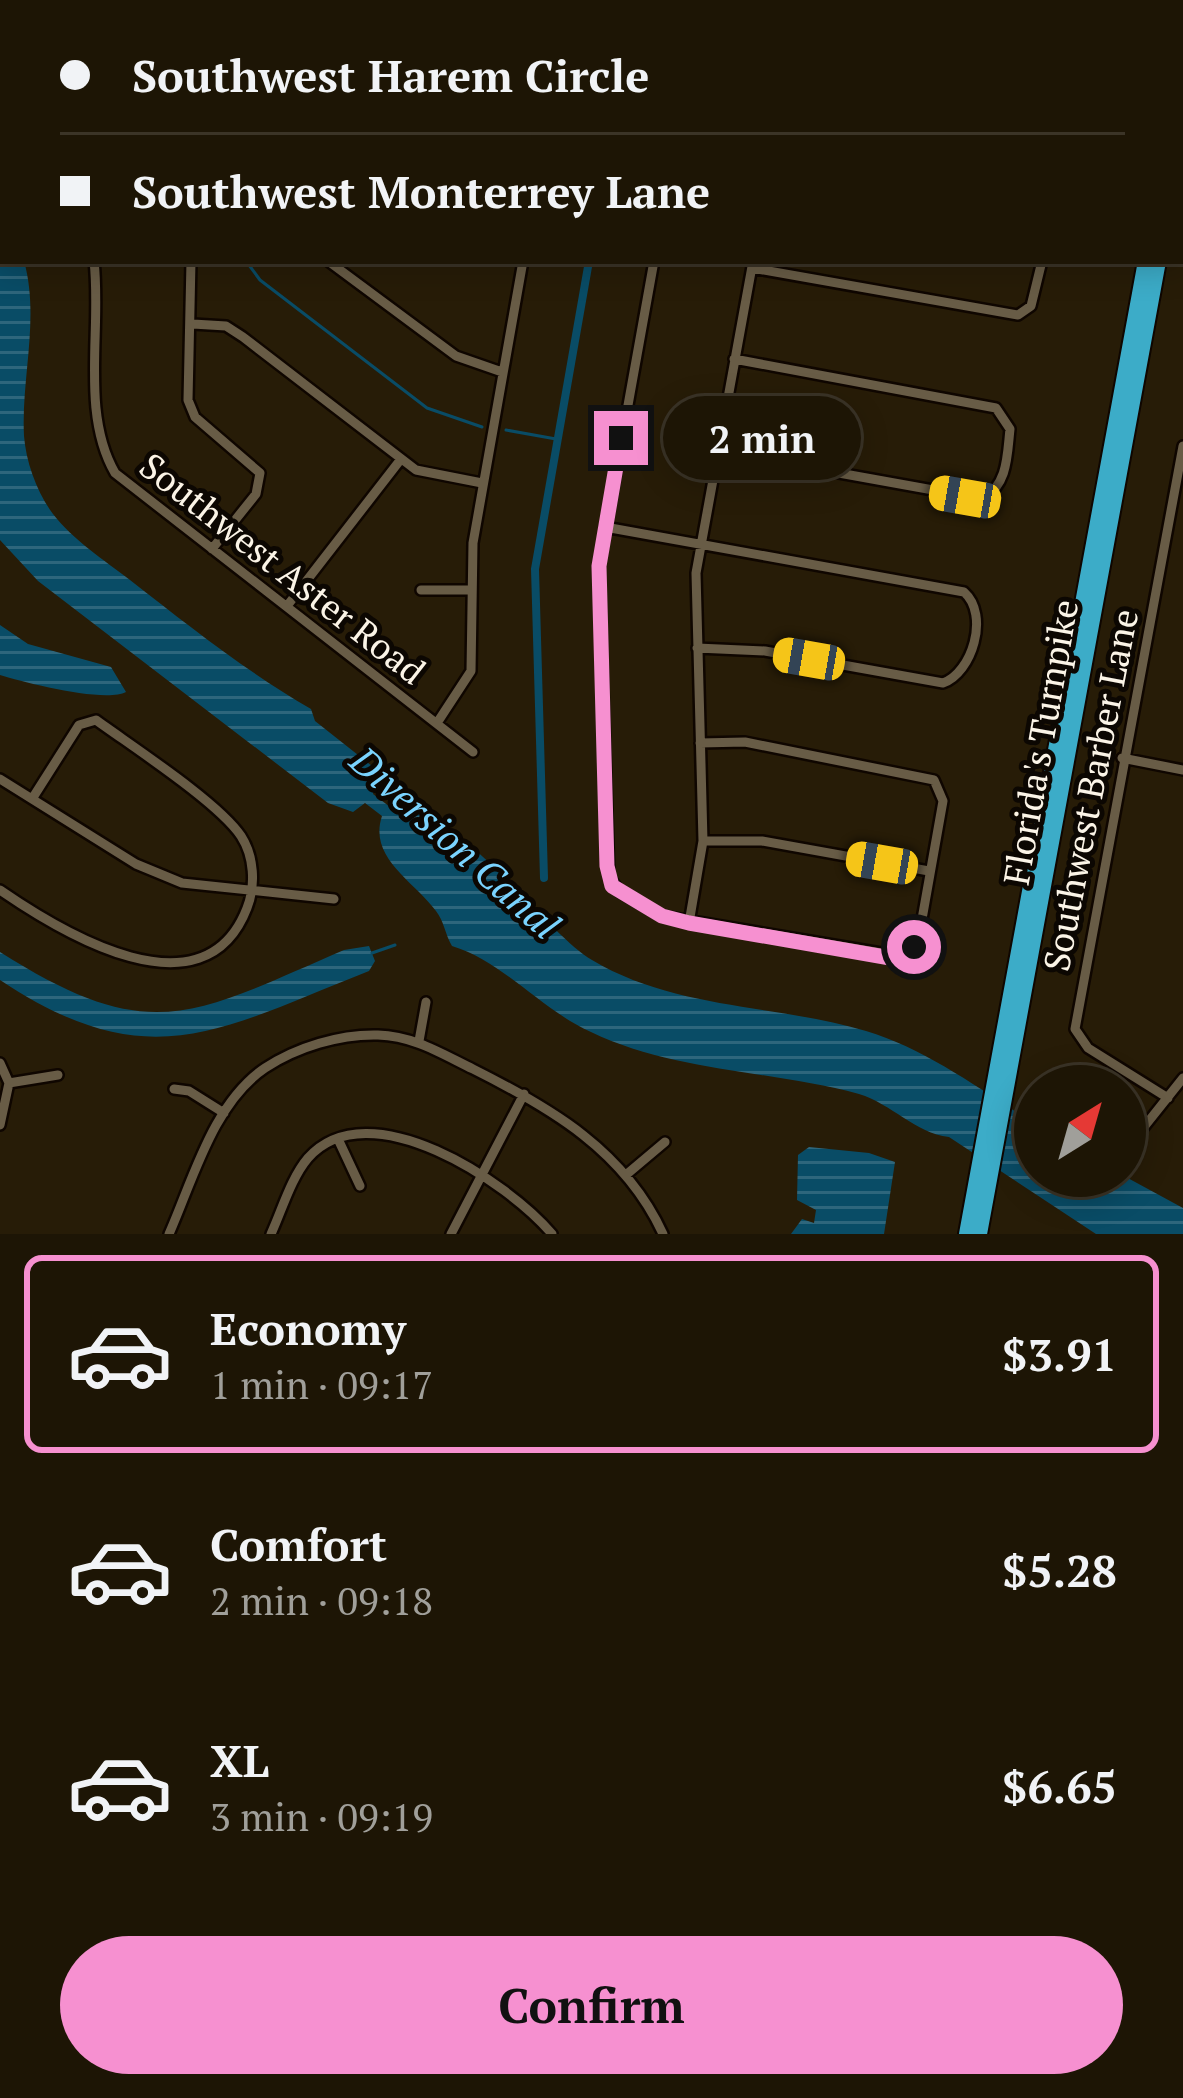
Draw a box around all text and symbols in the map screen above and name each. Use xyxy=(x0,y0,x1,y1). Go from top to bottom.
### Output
text: Southwest Harem Circle xyxy=(132,45,649,105)
text: Southwest Monterrey Lane xyxy=(132,161,710,221)
callout: 2 min xyxy=(663,396,861,480)
route end xyxy=(594,411,648,465)
text: 2 min xyxy=(709,412,815,464)
street label: Southwest Aster Road xyxy=(131,442,435,694)
car xyxy=(926,473,1004,521)
street label: Florida's Turnpike xyxy=(992,596,1088,888)
street label: Southwest Barber Lane xyxy=(1032,605,1148,975)
car xyxy=(770,635,848,683)
water label: Diversion Canal xyxy=(339,733,572,950)
car xyxy=(843,839,921,887)
route start xyxy=(887,920,941,974)
north arrow xyxy=(1014,1065,1146,1197)
map controls xyxy=(1014,1065,1146,1197)
text: Economy xyxy=(210,1298,406,1358)
icon: car xyxy=(66,1300,174,1408)
text: $3.91 xyxy=(1002,1324,1117,1384)
text: 1 min · 09:17 xyxy=(210,1358,433,1410)
text: Comfort xyxy=(210,1514,387,1574)
icon: car xyxy=(66,1516,174,1624)
text: $5.28 xyxy=(1002,1540,1117,1600)
text: 2 min · 09:18 xyxy=(210,1574,433,1626)
text: XL xyxy=(210,1730,269,1790)
icon: car xyxy=(66,1732,174,1840)
text: $6.65 xyxy=(1002,1756,1117,1816)
text: 3 min · 09:19 xyxy=(210,1790,433,1842)
button: Confirm xyxy=(60,1936,1123,2074)

